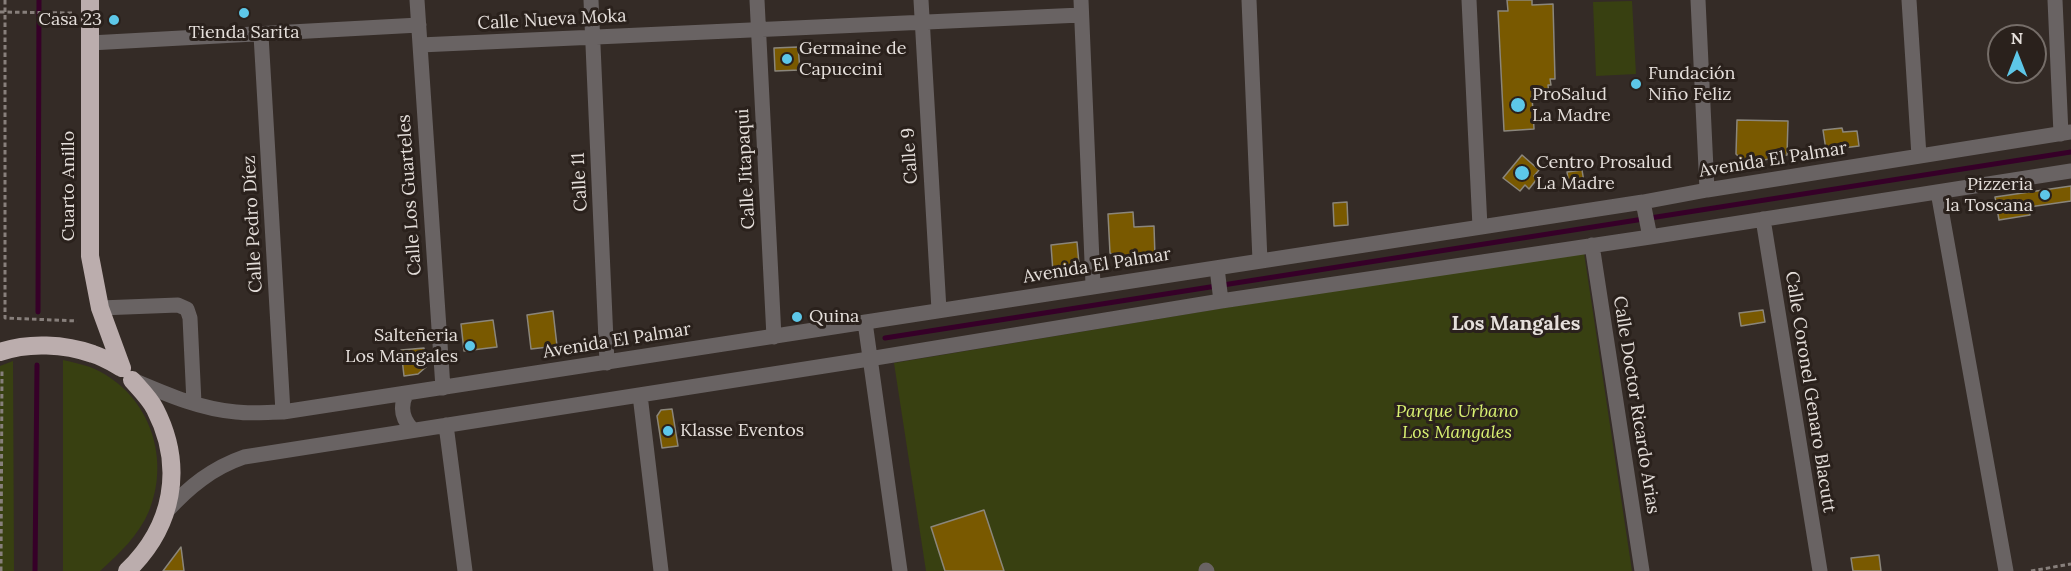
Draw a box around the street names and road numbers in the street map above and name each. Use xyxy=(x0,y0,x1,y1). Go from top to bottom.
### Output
street label: Calle Nueva Moka xyxy=(477,5,627,35)
street label: Calle Jitapaqui xyxy=(732,108,760,230)
street label: Calle Los Guarteles xyxy=(394,114,426,276)
street label: Calle 9 xyxy=(897,127,923,185)
street label: Cuarto Anillo xyxy=(58,131,80,241)
street label: Avenida El Palmar xyxy=(1698,138,1848,182)
street label: Calle 11 xyxy=(568,152,592,212)
street label: Calle Pedro Díez xyxy=(239,155,267,293)
street label: Avenida El Palmar xyxy=(1022,244,1172,288)
street label: Calle Coronel Genaro Blacutt xyxy=(1780,270,1840,514)
street label: Calle Doctor Ricardo Arias xyxy=(1608,295,1664,515)
street label: Avenida El Palmar xyxy=(542,319,692,363)

